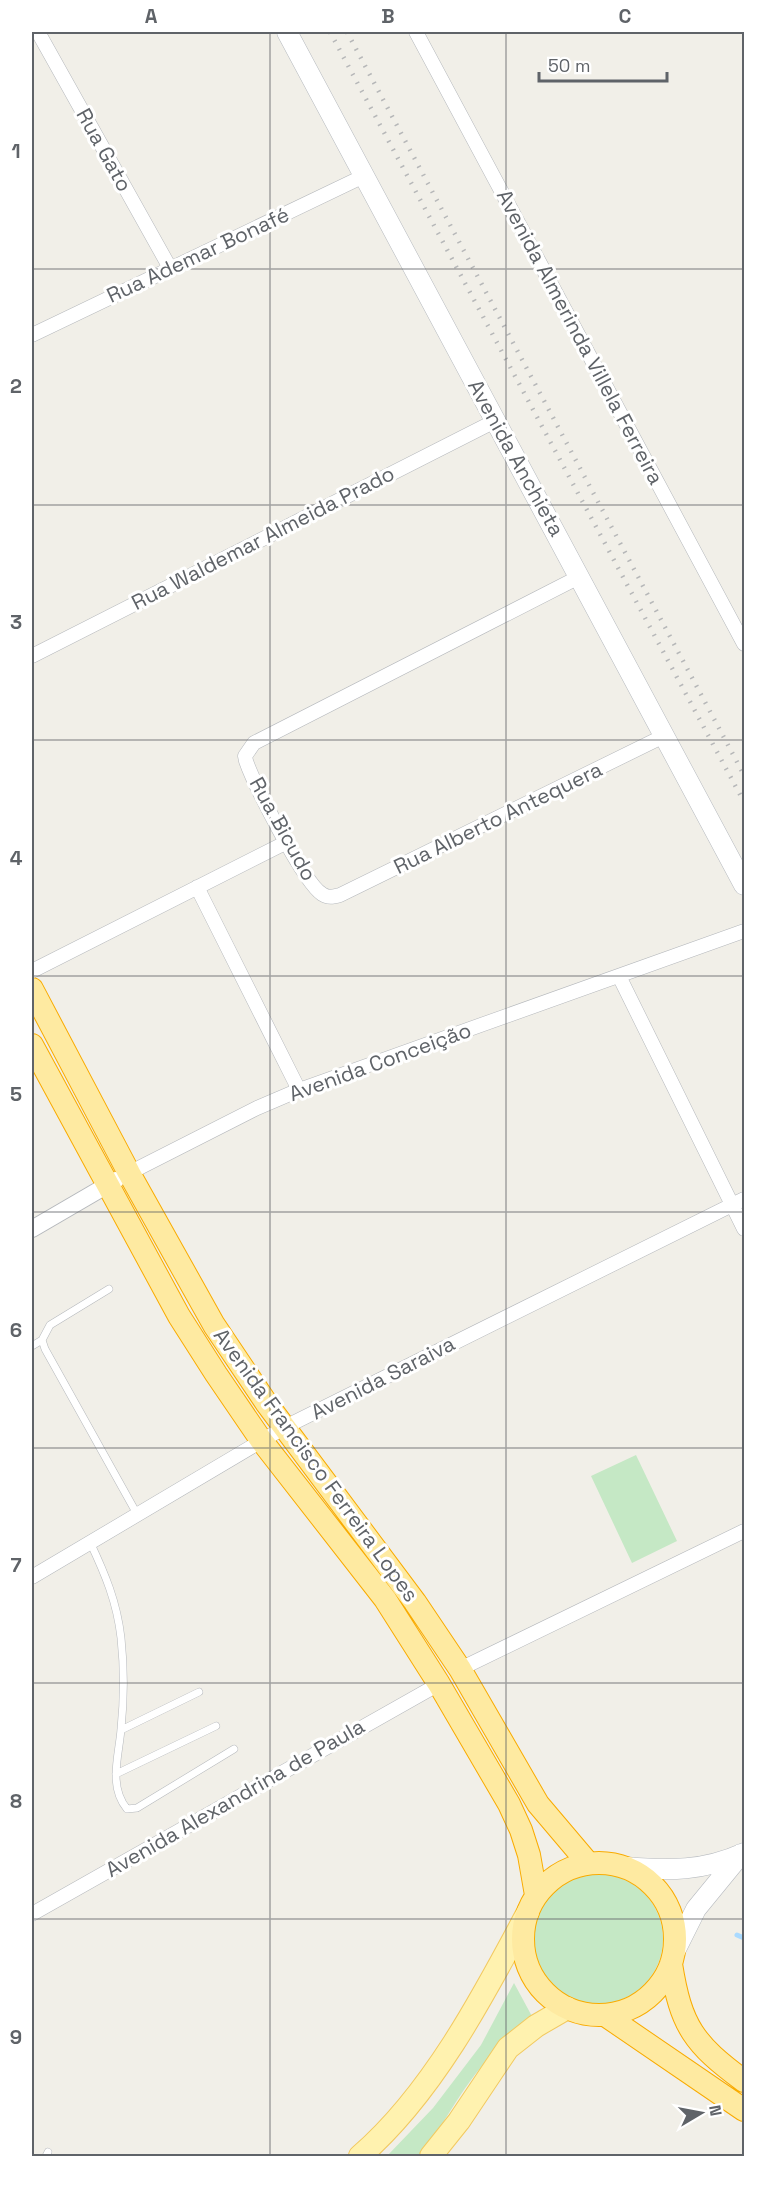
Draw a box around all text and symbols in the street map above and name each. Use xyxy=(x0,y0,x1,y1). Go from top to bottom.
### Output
text: A xyxy=(145,3,158,29)
text: B xyxy=(381,3,395,29)
text: C xyxy=(619,3,632,29)
scale bar xyxy=(539,45,666,83)
text: 50 m xyxy=(548,54,590,77)
street label: Rua Gato xyxy=(71,103,138,196)
text: 1 xyxy=(11,138,21,164)
street label: Avenida Almerinda Villela Ferreira xyxy=(491,185,670,489)
street label: Rua Ademar Bonafé xyxy=(102,200,293,309)
text: 2 xyxy=(10,373,22,399)
street label: Avenida Anchieta xyxy=(462,375,571,541)
street label: Rua Waldemar Almeida Prado xyxy=(127,459,399,616)
text: 3 xyxy=(10,609,22,635)
street label: Rua Alberto Antequera xyxy=(389,755,607,880)
street label: Rua Bicudo xyxy=(244,772,323,885)
text: 4 xyxy=(10,845,23,871)
street label: Avenida Conceição xyxy=(285,1016,475,1107)
text: 5 xyxy=(10,1081,22,1107)
text: 6 xyxy=(10,1317,22,1343)
street label: Avenida Francisco Ferreira Lopes xyxy=(208,1323,425,1607)
street label: Avenida Saraiva xyxy=(306,1330,459,1425)
text: 7 xyxy=(10,1552,22,1578)
street label: Avenida Alexandrina de Paula xyxy=(100,1712,369,1883)
text: 8 xyxy=(10,1788,22,1814)
text: 9 xyxy=(10,2024,22,2050)
north arrow xyxy=(671,2083,731,2143)
text: N xyxy=(704,2103,727,2118)

